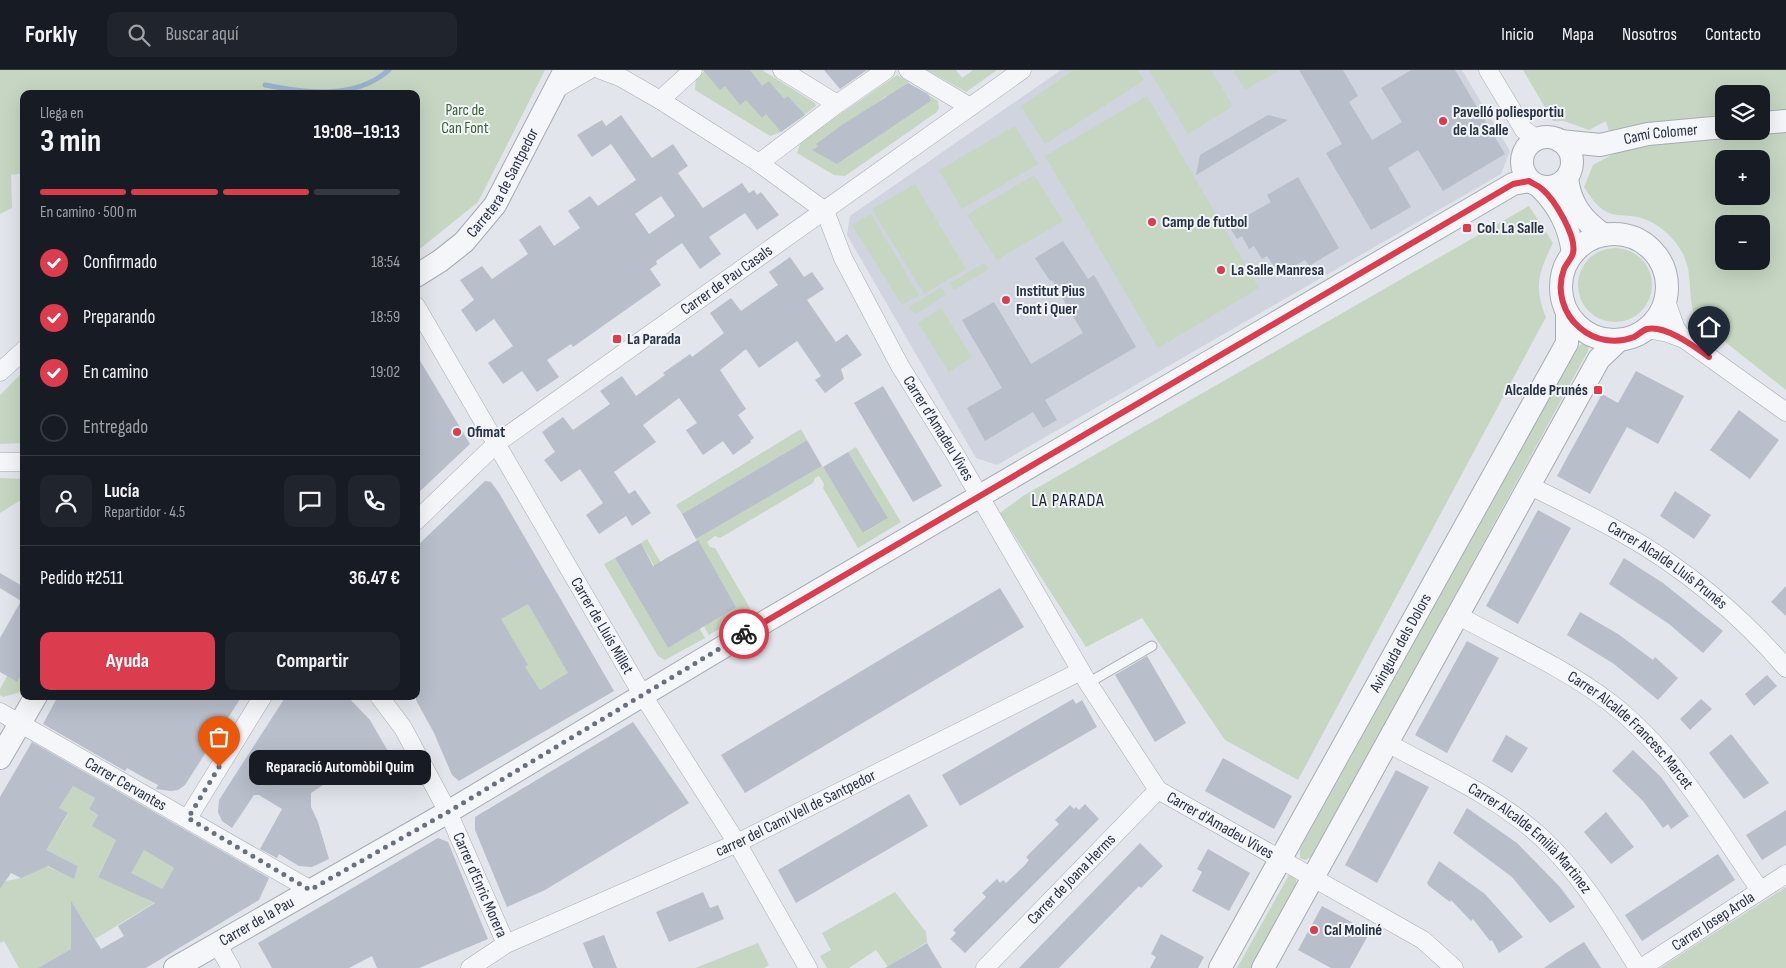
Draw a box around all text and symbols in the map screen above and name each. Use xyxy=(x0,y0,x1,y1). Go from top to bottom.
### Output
search box xyxy=(107,12,457,57)
text: Forkly xyxy=(25,20,77,49)
icon: search xyxy=(125,21,153,49)
text: Buscar aquí xyxy=(165,23,238,46)
text: Inicio xyxy=(1501,24,1534,45)
text: Mapa xyxy=(1562,24,1594,45)
text: Nosotros xyxy=(1622,24,1677,45)
text: Contacto xyxy=(1705,24,1761,45)
map controls xyxy=(1715,85,1770,270)
button: layers xyxy=(1715,85,1770,140)
park label: Parc de Can Font xyxy=(441,101,489,138)
place label: Pavelló poliesportiu de la Salle xyxy=(1453,103,1564,140)
text: Llega en xyxy=(40,104,84,123)
marker: Pavelló poliesportiu de la Salle xyxy=(1437,115,1449,127)
street label: Camí Colomer xyxy=(1622,120,1699,149)
text: 19:08–19:13 xyxy=(314,121,400,144)
text: 3 min xyxy=(40,122,101,161)
street label: Carretera de Santpedor xyxy=(462,125,543,241)
button: + xyxy=(1715,150,1770,205)
text: En camino · 500 m xyxy=(40,203,137,222)
place label: Camp de futbol xyxy=(1162,213,1247,232)
button: − xyxy=(1715,215,1770,270)
marker: Camp de futbol xyxy=(1146,216,1158,228)
place label: Col. La Salle xyxy=(1477,219,1544,238)
marker: Col. La Salle xyxy=(1461,222,1473,234)
street label: Carrer de Pau Casals xyxy=(677,241,776,319)
icon: check xyxy=(40,249,68,277)
text: Confirmado xyxy=(83,251,157,274)
text: 18:54 xyxy=(371,253,400,272)
place label: La Salle Manresa xyxy=(1231,261,1324,280)
marker: La Salle Manresa xyxy=(1215,264,1227,276)
place label: Institut Pius Font i Quer xyxy=(1016,282,1085,319)
marker: Institut Pius Font i Quer xyxy=(1000,294,1012,306)
icon: check xyxy=(40,304,68,332)
text: Preparando xyxy=(83,306,155,329)
pin xyxy=(1688,306,1730,357)
text: 18:59 xyxy=(371,308,400,327)
icon: home xyxy=(1695,313,1723,341)
place label: La Parada xyxy=(627,330,681,349)
marker: La Parada xyxy=(611,333,623,345)
icon: check xyxy=(40,359,68,387)
text: En camino xyxy=(83,361,148,384)
text: 19:02 xyxy=(371,363,400,382)
street label: Carrer d'Amadeu Vives xyxy=(899,372,978,484)
place label: Alcalde Prunés xyxy=(1504,381,1588,400)
marker: Alcalde Prunés xyxy=(1592,384,1604,396)
text: Entregado xyxy=(83,416,148,439)
place label: Ofimat xyxy=(467,423,505,442)
marker: Ofimat xyxy=(451,426,463,438)
button: person xyxy=(40,475,92,527)
button: chat xyxy=(284,475,336,527)
button: phone xyxy=(348,475,400,527)
text: Lucía xyxy=(104,480,139,503)
district label: LA PARADA xyxy=(1031,490,1105,511)
text: Repartidor · 4.5 xyxy=(104,503,185,522)
street label: Carrer Alcalde Lluís Prunés xyxy=(1604,517,1731,613)
text: Pedido #2511 xyxy=(40,567,123,590)
text: 36.47 € xyxy=(349,567,400,590)
street label: Carrer de Lluís Millet xyxy=(567,574,638,677)
street label: Avinguda dels Dolors xyxy=(1365,590,1436,696)
courier xyxy=(719,609,769,659)
icon: bike xyxy=(730,620,758,648)
button: Ayuda xyxy=(40,632,215,690)
button: Compartir xyxy=(225,632,400,690)
street label: Carrer Alcalde Francesc Marcet xyxy=(1564,667,1697,793)
pin xyxy=(198,716,240,767)
icon: bag xyxy=(205,723,233,751)
callout: Reparació Automòbil Quim xyxy=(249,750,432,784)
street label: Carrer Cervantes xyxy=(82,753,170,815)
text: Reparació Automòbil Quim xyxy=(266,758,414,777)
street label: carrer del Camí Vell de Santpedor xyxy=(713,766,879,861)
street label: Carrer Alcalde Emilià Martinez xyxy=(1465,779,1596,897)
street label: Carrer d'Amadeu Vives xyxy=(1164,788,1277,863)
street label: Carrer d'Enric Morera xyxy=(449,830,511,940)
street label: Carrer de Joana Herms xyxy=(1023,830,1120,928)
street label: Carrer Josep Arola xyxy=(1668,887,1758,955)
street label: Carrer de la Pau xyxy=(216,893,297,950)
place label: Cal Moliné xyxy=(1324,921,1382,940)
marker: Cal Moliné xyxy=(1308,924,1320,936)

